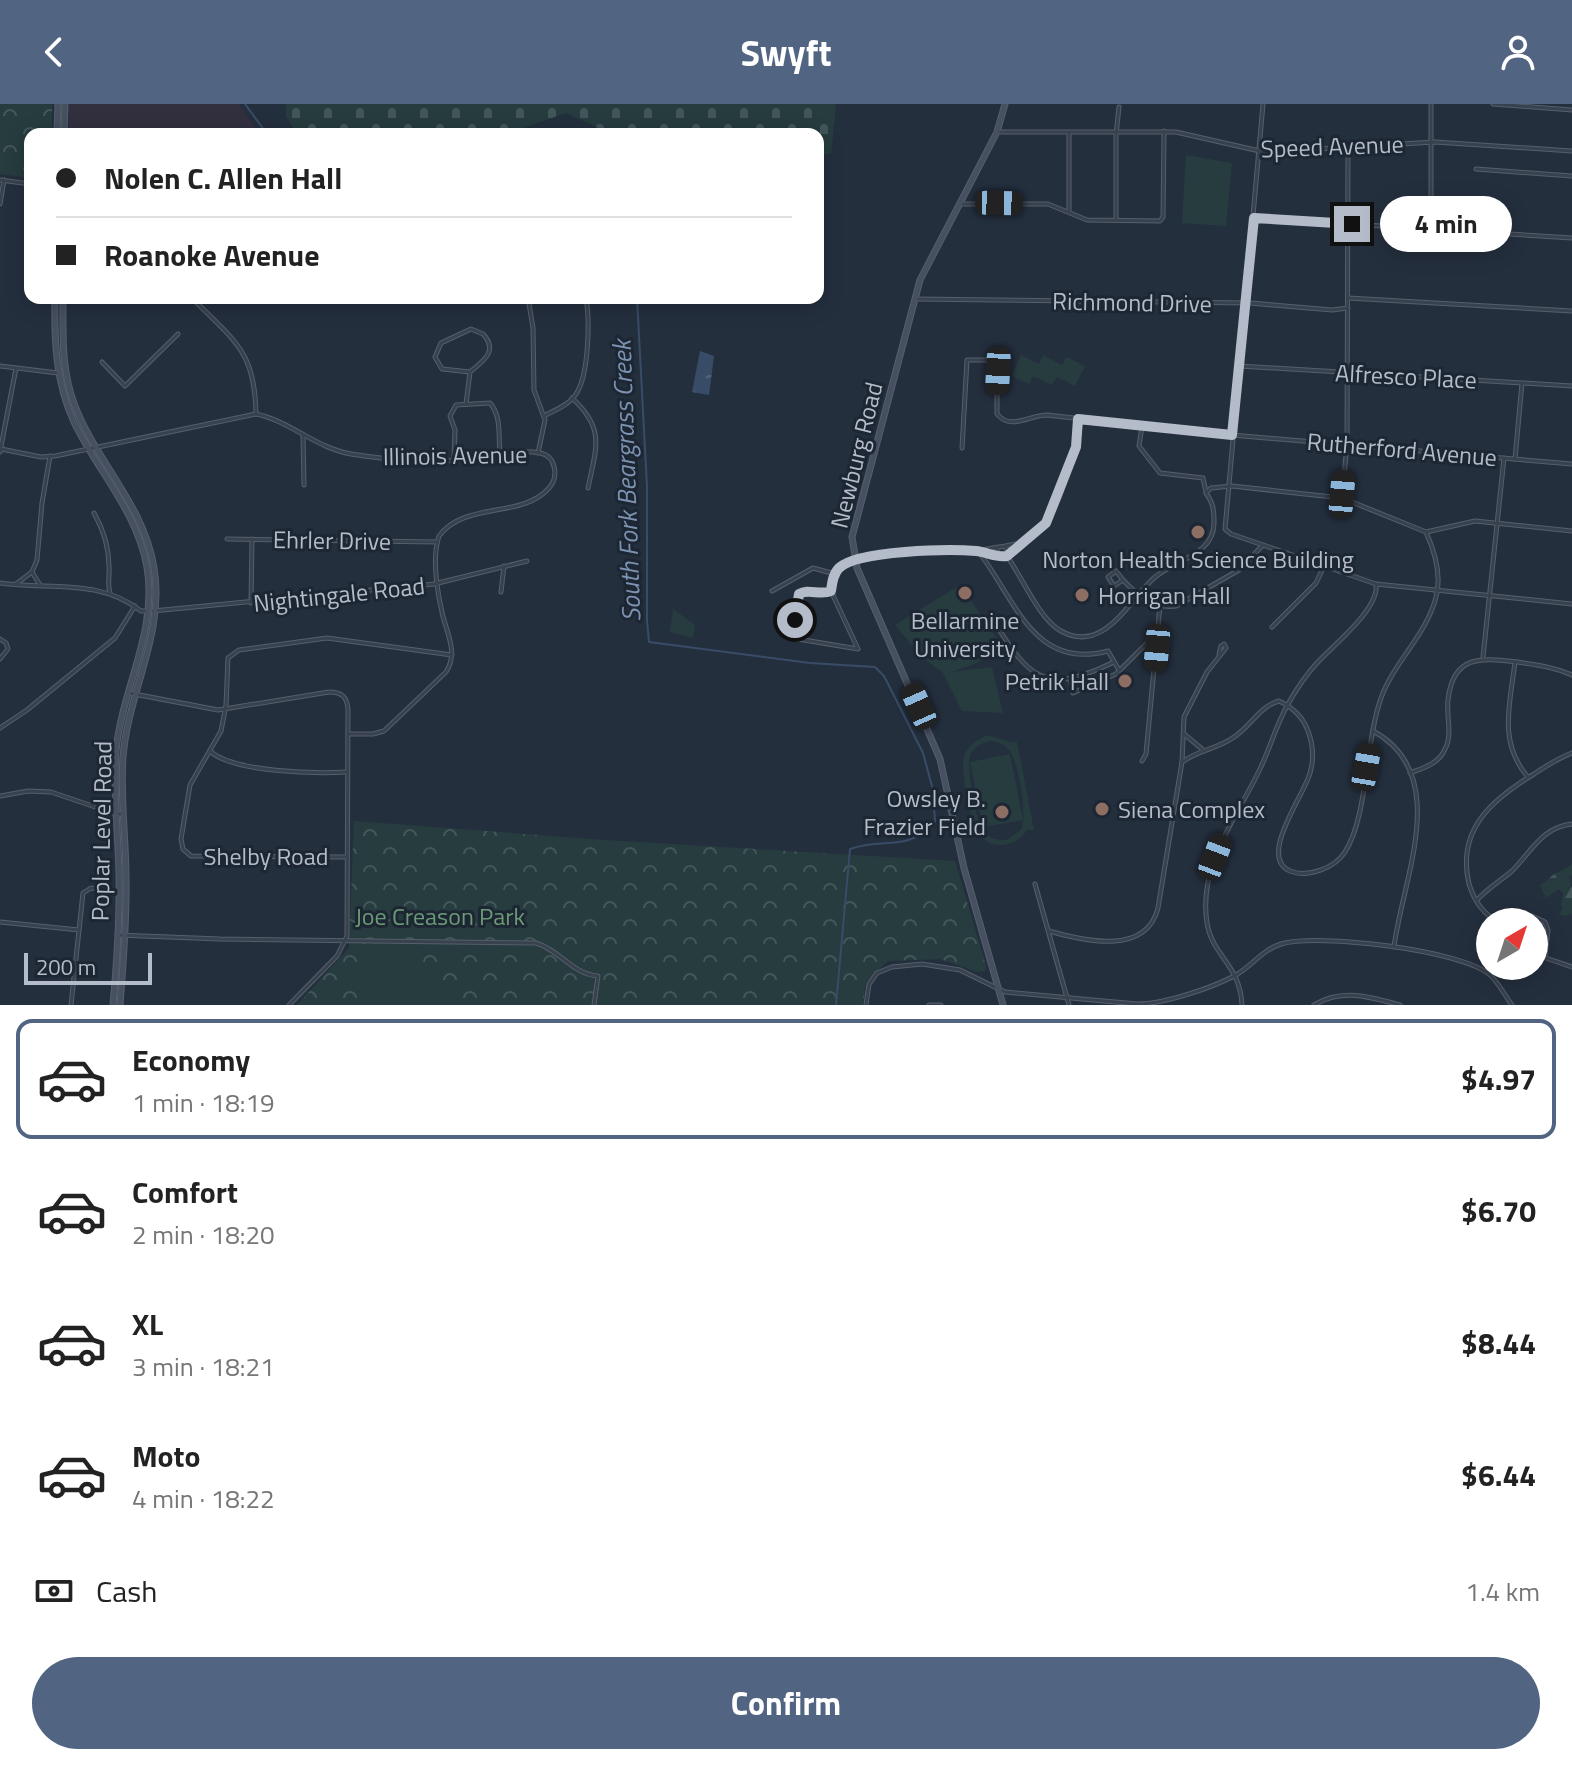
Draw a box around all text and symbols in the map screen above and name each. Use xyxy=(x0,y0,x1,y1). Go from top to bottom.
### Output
text: Swyft xyxy=(740,25,832,80)
icon: back xyxy=(32,30,76,74)
icon: person xyxy=(1496,30,1540,74)
street label: Speed Avenue xyxy=(1260,126,1404,166)
text: Nolen C. Allen Hall xyxy=(104,155,342,201)
car xyxy=(975,191,1023,215)
callout: 4 min xyxy=(1380,196,1512,252)
text: 4 min xyxy=(1414,204,1478,243)
route end xyxy=(1334,206,1370,242)
text: Roanoke Avenue xyxy=(104,232,319,278)
street label: Richmond Drive xyxy=(1052,283,1212,321)
water label: South Fork Beargrass Creek xyxy=(601,336,650,623)
car xyxy=(985,346,1011,396)
street label: Alfresco Place xyxy=(1334,354,1478,398)
street label: Newburg Road xyxy=(820,378,892,532)
street label: Rutherford Avenue xyxy=(1305,423,1499,475)
street label: Illinois Avenue xyxy=(382,436,528,474)
car xyxy=(1328,469,1356,519)
street label: Ehrler Drive xyxy=(273,521,391,559)
marker: Norton Health Science Building xyxy=(1189,523,1207,541)
place label: Norton Health Science Building xyxy=(1042,541,1354,577)
street label: Nightingale Road xyxy=(251,567,427,621)
place label: Horrigan Hall xyxy=(1098,577,1230,613)
marker: Bellarmine University xyxy=(956,584,974,602)
marker: Horrigan Hall xyxy=(1073,586,1091,604)
route start xyxy=(777,602,813,638)
place label: Bellarmine University xyxy=(911,602,1019,666)
car xyxy=(1143,623,1171,673)
place label: Petrik Hall xyxy=(1005,663,1109,699)
marker: Petrik Hall xyxy=(1116,672,1134,690)
car xyxy=(898,679,940,733)
street label: Poplar Level Road xyxy=(81,741,121,921)
car xyxy=(1350,741,1382,793)
place label: Owsley B. Frazier Field xyxy=(863,780,986,844)
place label: Siena Complex xyxy=(1118,791,1265,827)
marker: Siena Complex xyxy=(1093,800,1111,818)
marker: Owsley B. Frazier Field xyxy=(993,803,1011,821)
car xyxy=(1195,830,1235,884)
street label: Shelby Road xyxy=(204,838,328,874)
park label: Joe Creason Park xyxy=(355,898,525,934)
north arrow xyxy=(1476,908,1548,980)
map controls xyxy=(1476,908,1548,980)
scale bar xyxy=(24,949,152,985)
text: 200 m xyxy=(36,950,96,984)
text: Economy xyxy=(132,1037,250,1083)
icon: car xyxy=(36,1043,108,1115)
text: $4.97 xyxy=(1461,1056,1536,1102)
text: 1 min · 18:19 xyxy=(132,1083,275,1122)
text: Comfort xyxy=(132,1169,238,1215)
icon: car xyxy=(36,1175,108,1247)
text: $6.70 xyxy=(1461,1188,1536,1234)
text: 2 min · 18:20 xyxy=(132,1215,275,1254)
text: XL xyxy=(132,1301,163,1347)
icon: car xyxy=(36,1307,108,1379)
text: $8.44 xyxy=(1461,1320,1536,1366)
text: 3 min · 18:21 xyxy=(132,1347,275,1386)
text: Moto xyxy=(132,1433,200,1479)
icon: car xyxy=(36,1439,108,1511)
text: $6.44 xyxy=(1461,1452,1536,1498)
text: 4 min · 18:22 xyxy=(132,1479,275,1518)
text: Cash xyxy=(96,1568,157,1614)
icon: cash xyxy=(32,1569,76,1613)
text: 1.4 km xyxy=(1465,1572,1540,1611)
button: Confirm xyxy=(32,1657,1540,1749)

